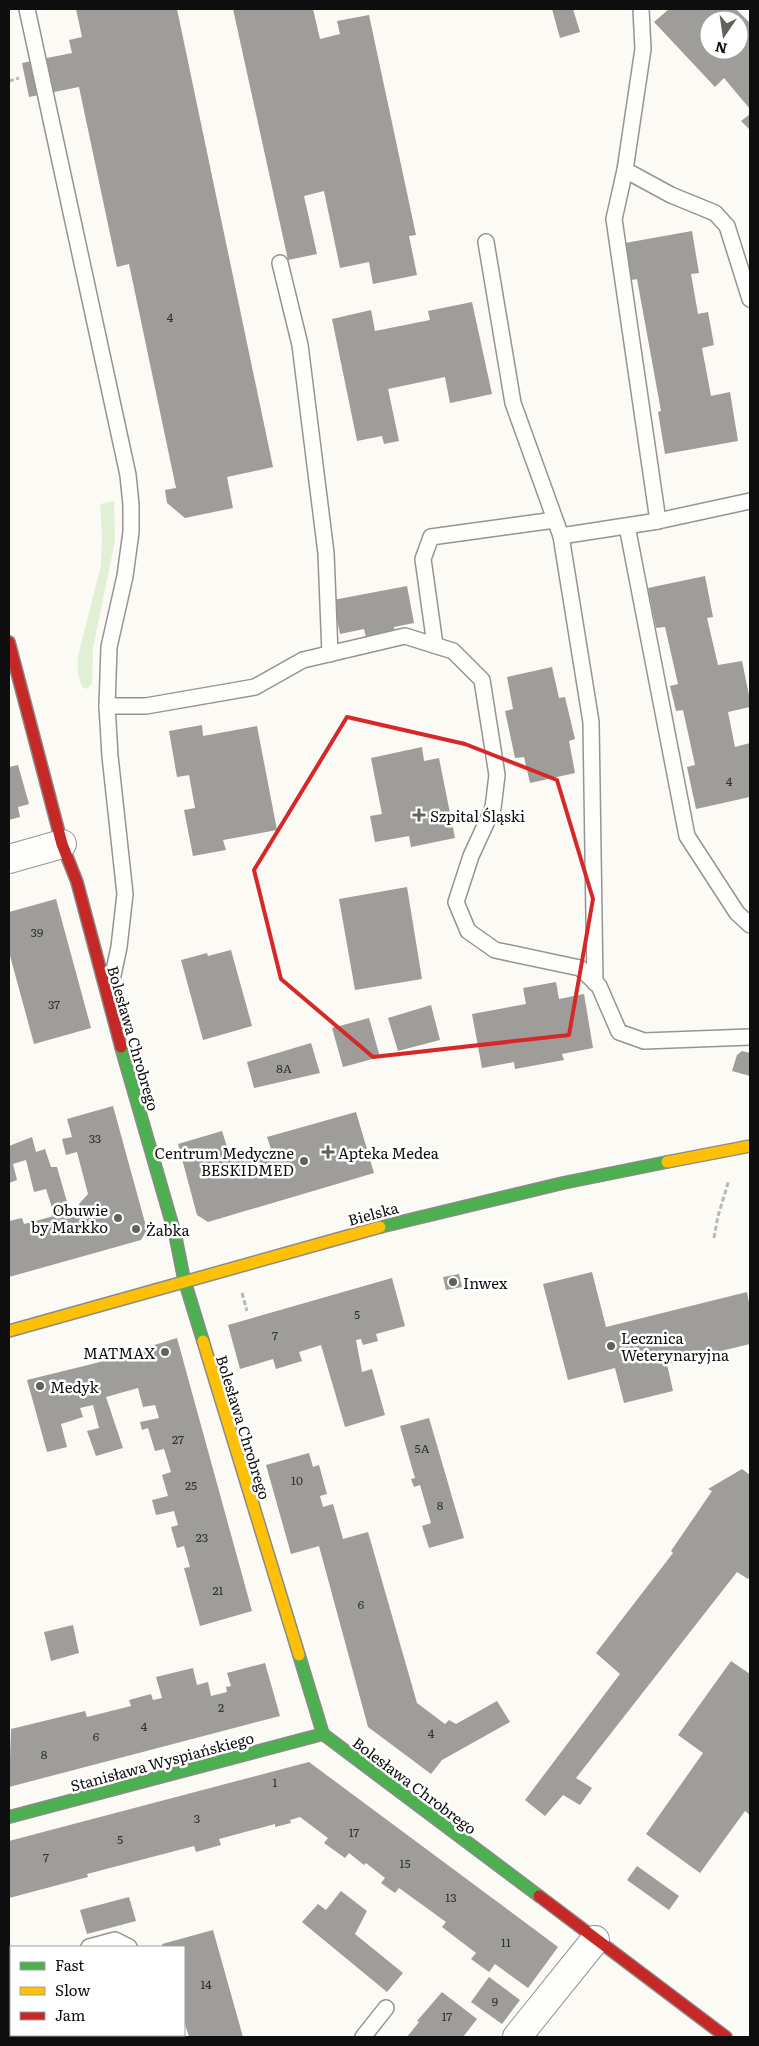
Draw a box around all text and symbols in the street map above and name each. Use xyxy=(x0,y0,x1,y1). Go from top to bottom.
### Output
north arrow xyxy=(699,10,749,60)
text: N xyxy=(713,38,729,60)
house number: 4 xyxy=(167,308,174,326)
house number: 4 xyxy=(726,772,733,790)
place label: Szpital Śląski xyxy=(430,804,525,827)
marker: Szpital Śląski xyxy=(412,808,426,822)
house number: 39 xyxy=(31,923,43,941)
street label: Bolesława Chrobrego xyxy=(102,963,166,1113)
house number: 37 xyxy=(48,995,60,1013)
house number: 8A xyxy=(276,1059,292,1077)
house number: 33 xyxy=(89,1129,101,1147)
place label: Centrum Medyczne BESKIDMED xyxy=(155,1141,294,1181)
place label: Apteka Medea xyxy=(338,1141,440,1164)
marker: Apteka Medea xyxy=(322,1146,334,1158)
marker: Centrum Medyczne BESKIDMED xyxy=(298,1155,310,1167)
street label: Bielska xyxy=(345,1195,402,1231)
place label: Obuwie by Markko xyxy=(31,1198,108,1238)
marker: Obuwie by Markko xyxy=(112,1212,124,1224)
place label: Żabka xyxy=(146,1218,191,1241)
marker: Żabka xyxy=(130,1223,142,1235)
place label: Inwex xyxy=(463,1271,508,1294)
marker: Inwex xyxy=(447,1276,459,1288)
house number: 5 xyxy=(354,1305,360,1323)
house number: 7 xyxy=(272,1326,278,1344)
place label: Lecznica Weterynaryjna xyxy=(621,1326,730,1366)
marker: Lecznica Weterynaryjna xyxy=(605,1340,617,1352)
place label: MATMAX xyxy=(83,1341,155,1364)
marker: MATMAX xyxy=(159,1346,171,1358)
street label: Bolesława Chrobrego xyxy=(211,1352,277,1502)
place label: Medyk xyxy=(50,1375,99,1398)
marker: Medyk xyxy=(34,1380,46,1392)
house number: 27 xyxy=(172,1430,184,1448)
house number: 5A xyxy=(415,1439,430,1457)
house number: 10 xyxy=(291,1471,303,1489)
house number: 25 xyxy=(185,1476,197,1494)
house number: 8 xyxy=(437,1496,444,1514)
house number: 23 xyxy=(196,1528,208,1546)
house number: 21 xyxy=(213,1581,224,1599)
house number: 6 xyxy=(358,1595,365,1613)
house number: 2 xyxy=(218,1698,224,1716)
house number: 4 xyxy=(141,1717,148,1735)
house number: 4 xyxy=(428,1724,435,1742)
street label: Stanisława Wyspiańskiego xyxy=(68,1725,257,1797)
house number: 6 xyxy=(93,1727,100,1745)
street label: Bolesława Chrobrego xyxy=(348,1731,482,1839)
house number: 8 xyxy=(41,1745,48,1763)
house number: 1 xyxy=(273,1773,278,1791)
house number: 3 xyxy=(194,1809,200,1827)
house number: 17 xyxy=(349,1823,359,1841)
house number: 5 xyxy=(117,1830,123,1848)
house number: 7 xyxy=(43,1848,49,1866)
house number: 15 xyxy=(400,1854,410,1872)
house number: 13 xyxy=(445,1888,457,1906)
house number: 11 xyxy=(501,1933,511,1951)
legend xyxy=(10,1946,185,2036)
text: Fast xyxy=(55,1953,84,1976)
house number: 14 xyxy=(200,1975,212,1993)
text: Slow xyxy=(55,1978,90,2001)
house number: 9 xyxy=(492,1992,498,2010)
text: Jam xyxy=(55,2003,86,2026)
house number: 17 xyxy=(442,2007,452,2025)

